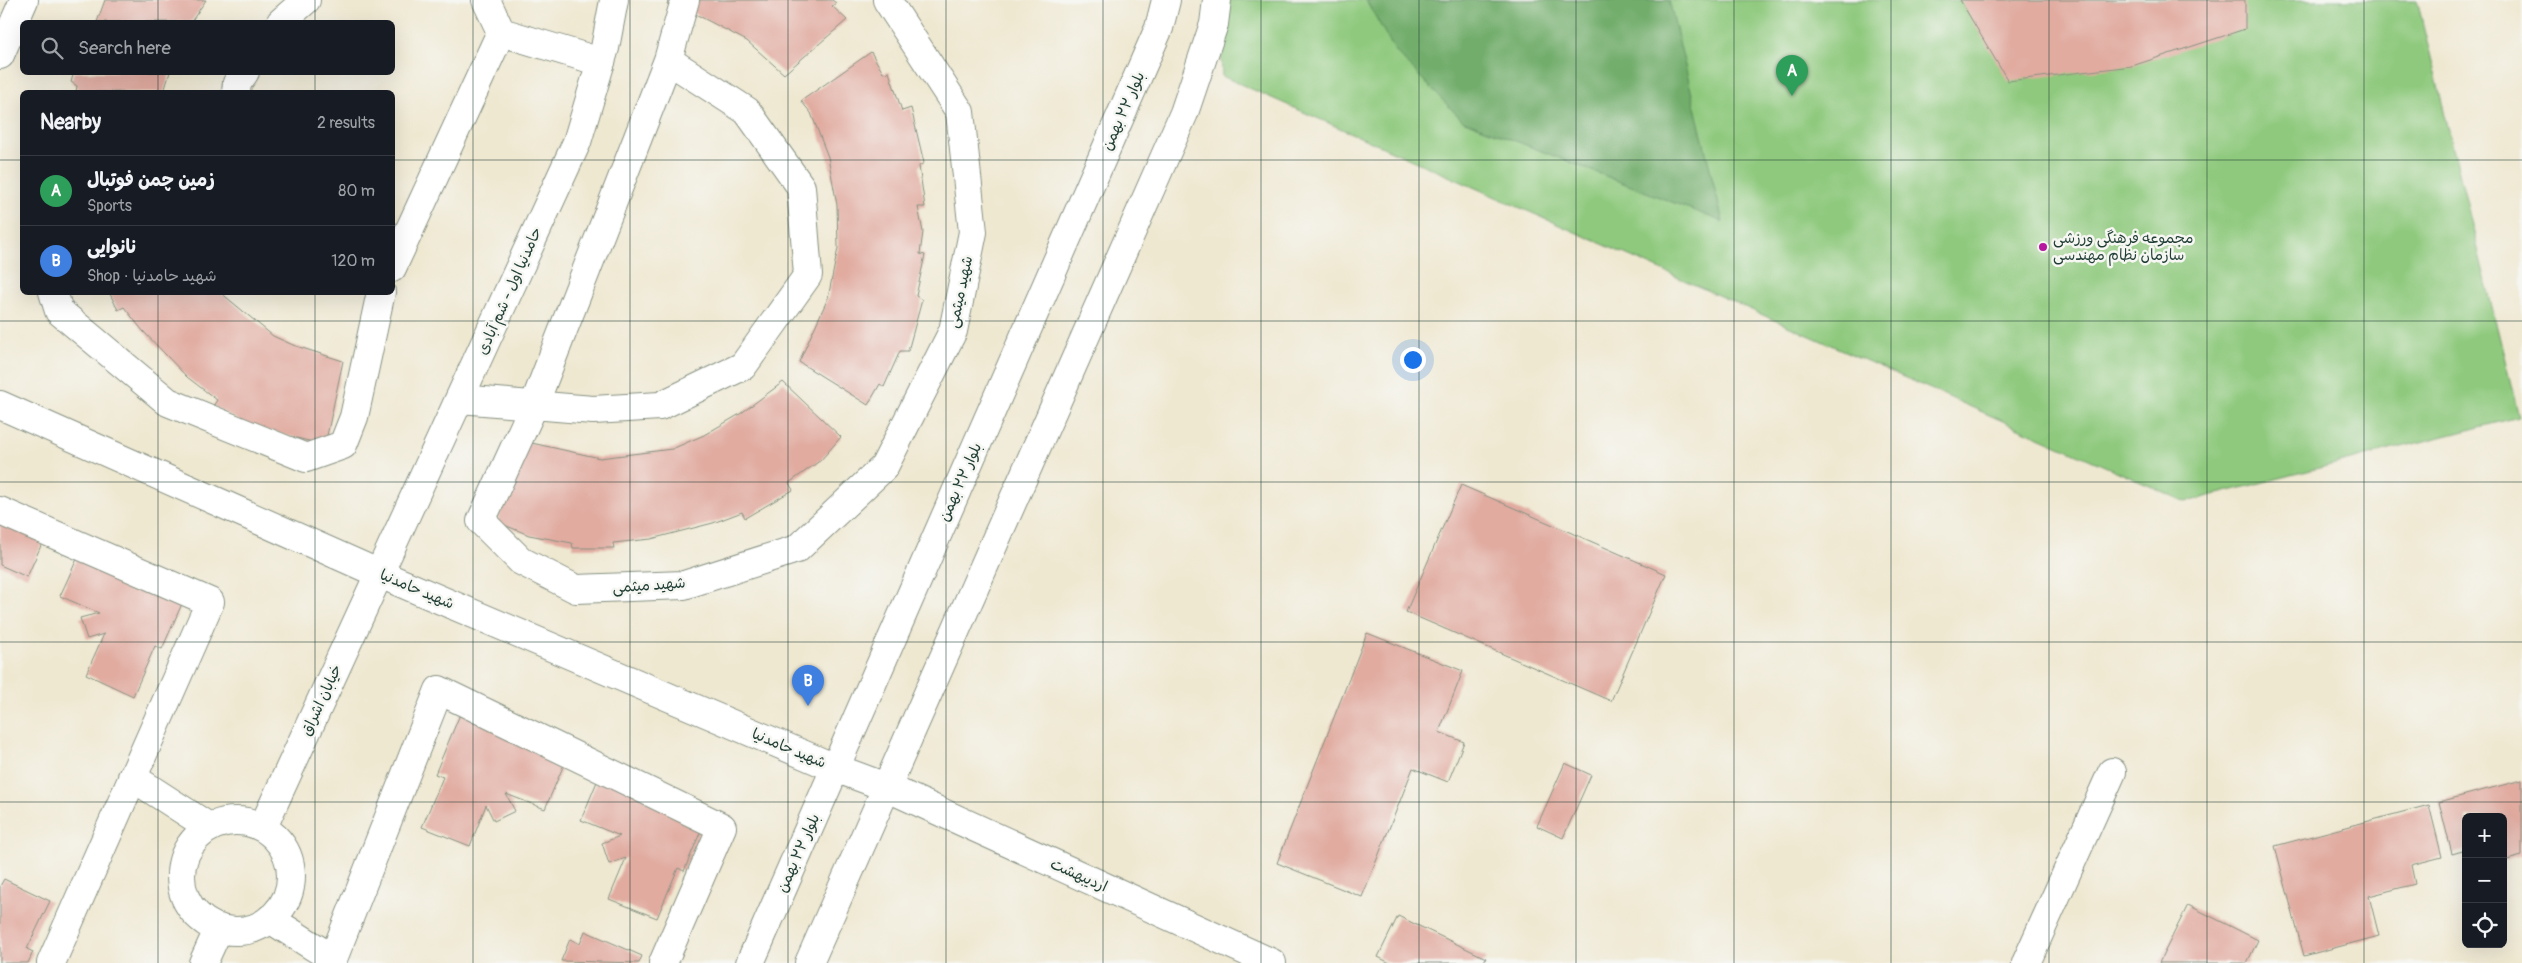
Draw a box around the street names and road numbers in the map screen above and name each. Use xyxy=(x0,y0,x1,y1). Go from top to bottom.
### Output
street label: بلوار ۲۲ بهمن xyxy=(1098,69,1149,154)
street label: حامدنیا اول - شم آبادی xyxy=(473,224,548,359)
street label: شهید میثمی xyxy=(944,254,977,330)
street label: بلوار ۲۲ بهمن xyxy=(935,440,986,525)
street label: شهید حامدنیا xyxy=(377,565,457,614)
street label: شهید میثمی xyxy=(612,573,686,598)
street label: خیابان اشراق xyxy=(297,662,346,739)
street label: شهید حامدنیا xyxy=(749,724,829,773)
street label: بلوار ۲۲ بهمن xyxy=(773,811,824,896)
street label: اردیبهشت xyxy=(1047,854,1110,896)

